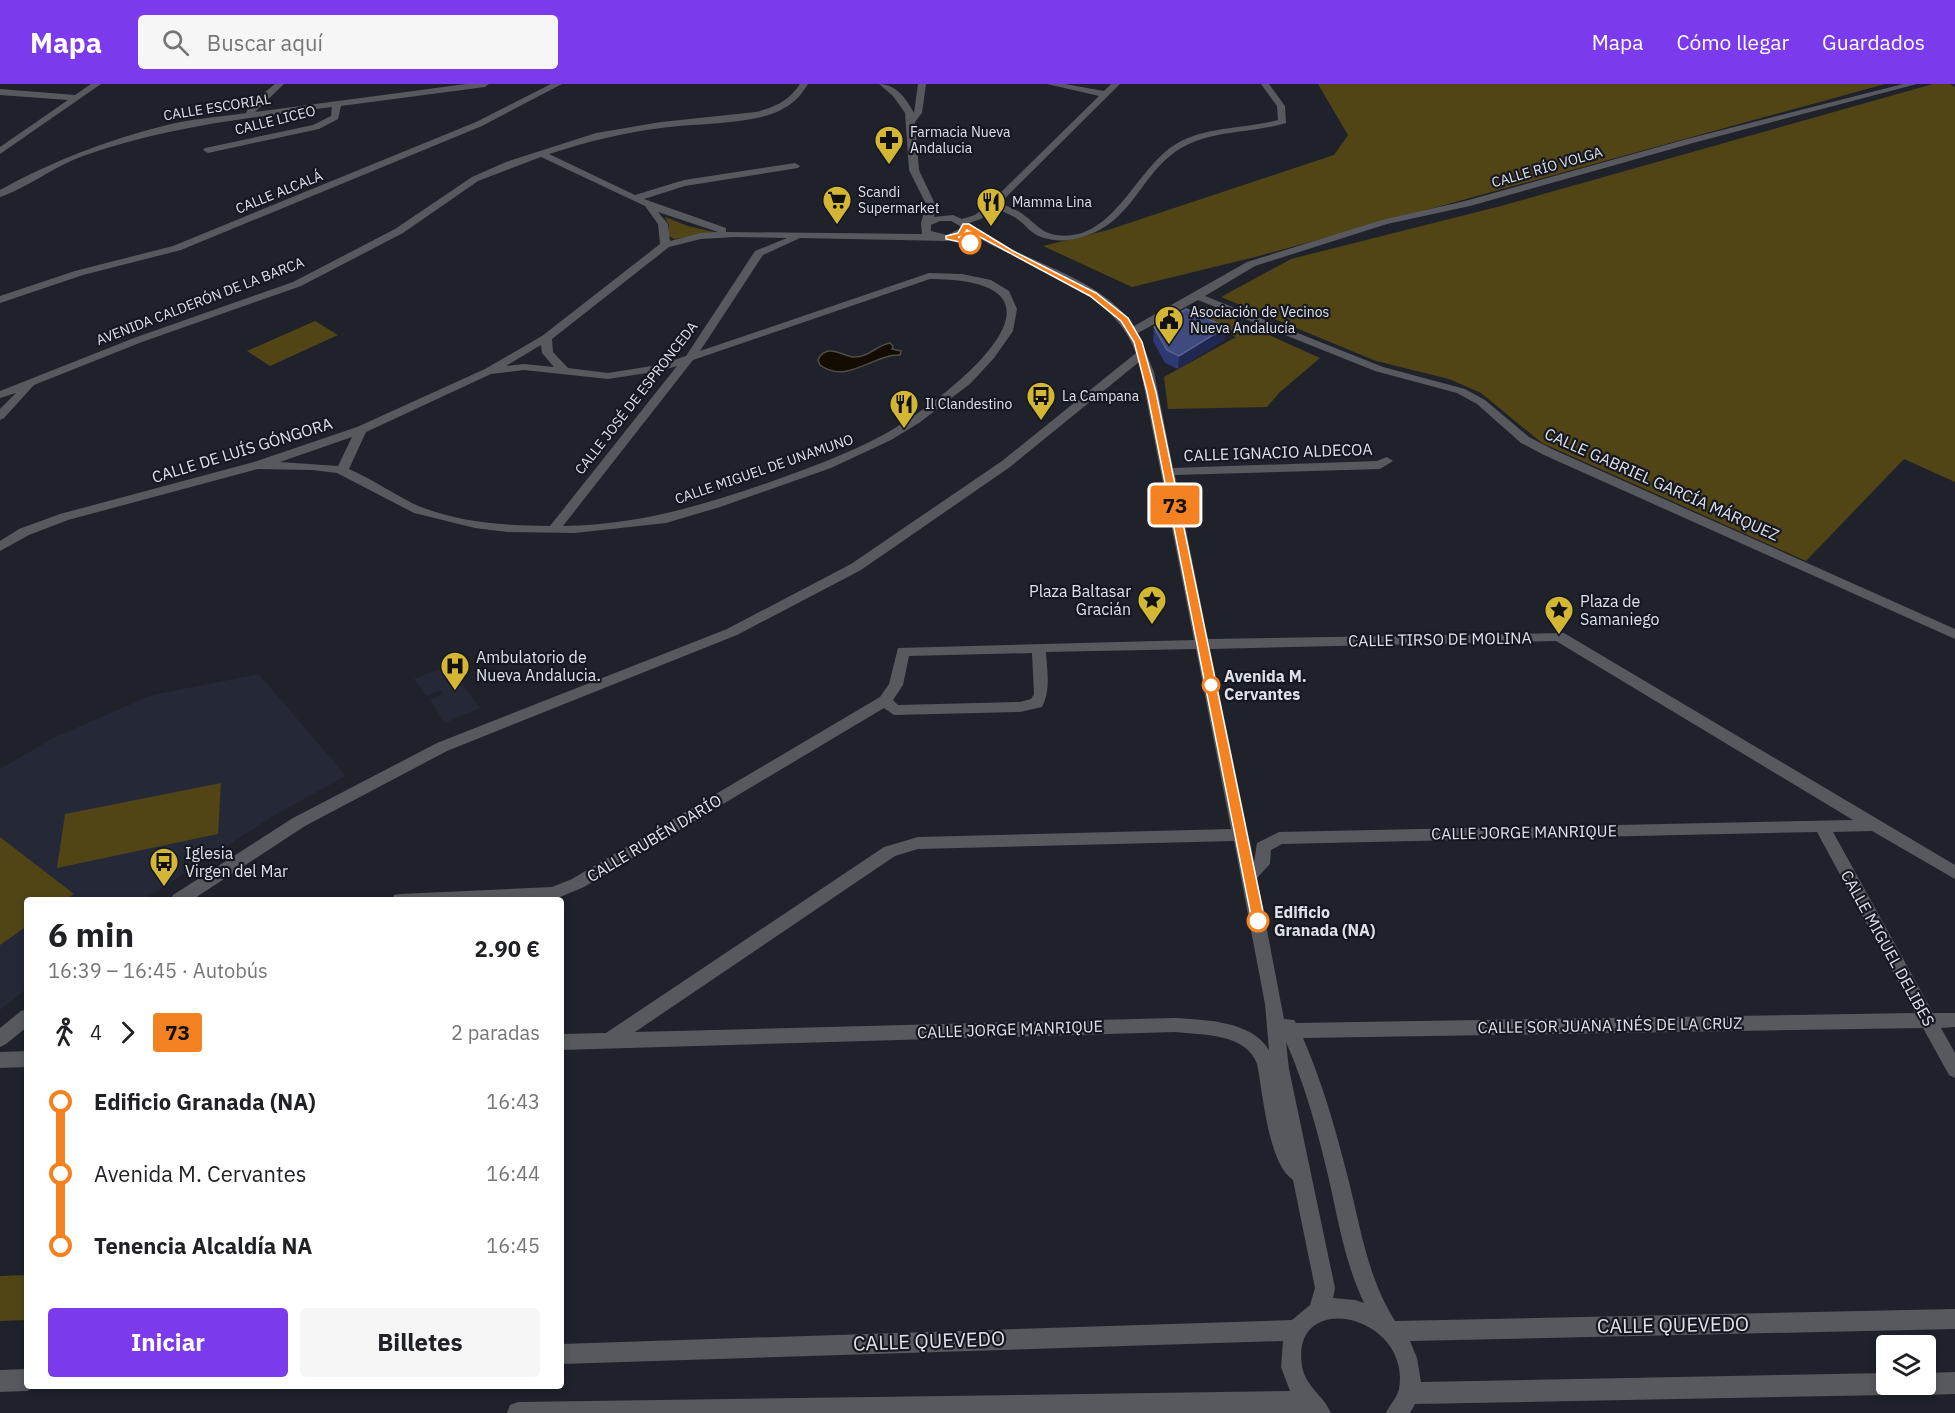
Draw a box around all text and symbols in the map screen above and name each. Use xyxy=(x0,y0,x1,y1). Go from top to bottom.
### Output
search box xyxy=(138,15,558,69)
text: Mapa xyxy=(30,24,102,61)
icon: search xyxy=(159,26,192,59)
text: Buscar aquí xyxy=(207,28,323,57)
text: Mapa xyxy=(1592,28,1643,56)
text: Cómo llegar xyxy=(1676,28,1789,56)
text: Guardados xyxy=(1822,28,1925,56)
street label: CALLE ESCORIAL xyxy=(162,90,272,124)
street label: CALLE LICEO xyxy=(233,101,317,139)
place label: Farmacia Nueva Andalucia xyxy=(910,123,1011,157)
pharmacy icon: Farmacia Nueva Andalucia xyxy=(873,124,905,166)
street label: CALLE RÍO VOLGA xyxy=(1489,142,1605,191)
street label: CALLE ALCALÁ xyxy=(232,165,325,218)
place label: Scandi Supermarket xyxy=(858,183,940,217)
supermarket icon: Scandi Supermarket xyxy=(821,184,853,226)
restaurant icon: Mamma Lina xyxy=(975,186,1007,228)
place label: Mamma Lina xyxy=(1012,193,1093,211)
unlabelled marker xyxy=(959,232,981,254)
street label: AVENIDA CALDERÓN DE LA BARCA xyxy=(93,252,306,349)
place label: Asociación de Vecinos Nueva Andalucía xyxy=(1190,303,1330,337)
public building icon: Asociación de Vecinos Nueva Andalucía xyxy=(1153,304,1185,346)
street label: CALLE JOSÉ DE ESPRONCEDA xyxy=(570,317,701,478)
bus stop icon: La Campana xyxy=(1025,380,1057,422)
place label: La Campana xyxy=(1062,387,1140,405)
restaurant icon: Il Clandestino xyxy=(888,388,920,430)
place label: Il Clandestino xyxy=(925,395,1013,413)
street label: CALLE DE LUÍS GÓNGORA xyxy=(149,412,335,487)
street label: CALLE GABRIEL GARCÍA MÁRQUEZ xyxy=(1542,422,1783,545)
street label: CALLE MIGUEL DE UNAMUNO xyxy=(672,430,856,508)
street label: CALLE IGNACIO ALDECOA xyxy=(1183,439,1373,465)
line badge: 73 xyxy=(1148,486,1202,524)
text: 73 xyxy=(1162,491,1188,519)
place label: Plaza Baltasar Gracián xyxy=(1029,581,1131,619)
place icon: Plaza Baltasar Gracián xyxy=(1136,584,1168,626)
place label: Plaza de Samaniego xyxy=(1580,591,1660,629)
place icon: Plaza de Samaniego xyxy=(1543,594,1575,636)
street label: CALLE TIRSO DE MOLINA xyxy=(1348,627,1532,651)
place label: Ambulatorio de Nueva Andalucia. xyxy=(476,647,601,685)
hospital icon: Ambulatorio de Nueva Andalucia. xyxy=(439,650,471,692)
place label: Avenida M. Cervantes xyxy=(1224,666,1307,704)
marker: Avenida M. Cervantes xyxy=(1202,676,1220,694)
street label: CALLE RUBÉN DARÍO xyxy=(582,789,725,886)
street label: CALLE JORGE MANRIQUE xyxy=(1431,820,1617,844)
place label: Iglesia Virgen del Mar xyxy=(185,843,288,881)
bus stop icon: Iglesia Virgen del Mar xyxy=(148,846,180,888)
street label: CALLE MIGUEL DELIBES xyxy=(1837,866,1939,1030)
place label: Edificio Granada (NA) xyxy=(1274,902,1375,940)
marker: Edificio Granada (NA) xyxy=(1247,910,1269,932)
text: 6 min xyxy=(48,913,134,956)
text: 2.90 € xyxy=(475,934,540,963)
text: 16:39 – 16:45 · Autobús xyxy=(48,957,268,984)
street label: CALLE SOR JUANA INÉS DE LA CRUZ xyxy=(1477,1012,1743,1037)
icon: walk xyxy=(48,1016,81,1049)
icon: forward xyxy=(111,1016,144,1049)
street label: CALLE JORGE MANRIQUE xyxy=(917,1016,1103,1042)
text: 73 xyxy=(165,1018,190,1046)
text: 4 xyxy=(90,1019,102,1046)
text: 2 paradas xyxy=(451,1019,540,1046)
text: Edificio Granada (NA) xyxy=(94,1087,316,1116)
text: 16:43 xyxy=(486,1088,540,1115)
text: Avenida M. Cervantes xyxy=(94,1159,306,1188)
text: 16:44 xyxy=(486,1160,540,1187)
text: Tenencia Alcaldía NA xyxy=(94,1231,312,1260)
text: 16:45 xyxy=(486,1232,540,1259)
button: Iniciar xyxy=(48,1308,288,1377)
button: Billetes xyxy=(300,1308,540,1377)
street label: CALLE QUEVEDO xyxy=(1597,1310,1749,1339)
street label: CALLE QUEVEDO xyxy=(852,1324,1006,1357)
map controls xyxy=(1876,1335,1936,1395)
button: layers xyxy=(1876,1335,1936,1395)

